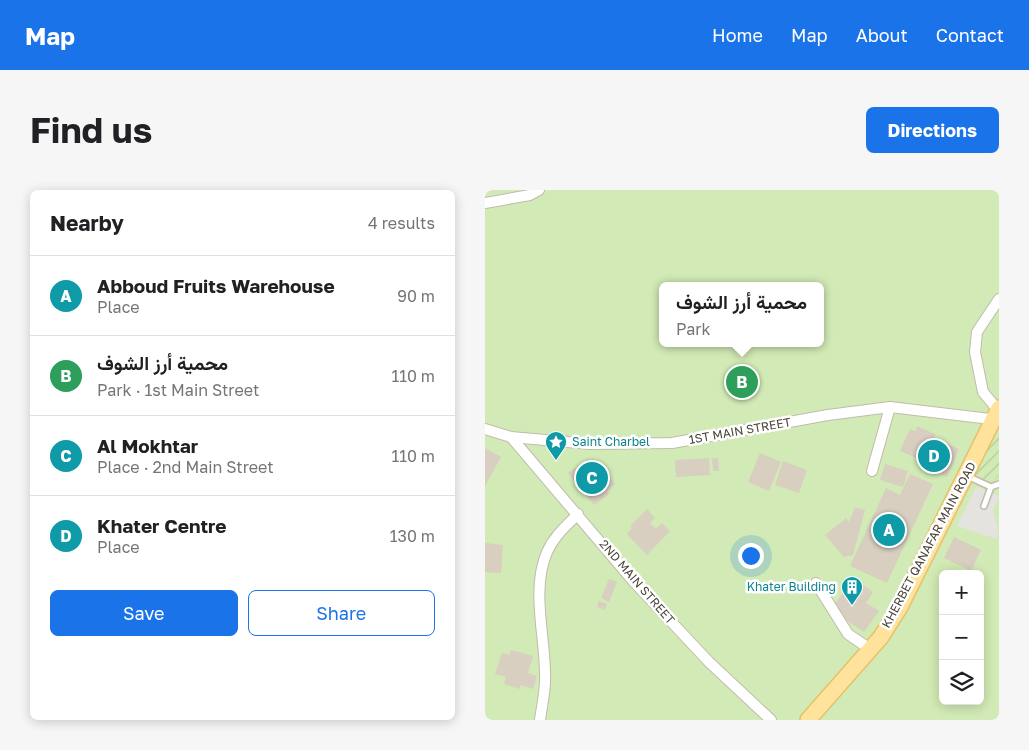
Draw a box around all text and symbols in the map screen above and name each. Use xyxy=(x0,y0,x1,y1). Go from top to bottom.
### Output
text: Map xyxy=(25,21,75,50)
text: Home xyxy=(712,24,763,46)
text: Map xyxy=(791,24,828,46)
text: About xyxy=(856,24,908,46)
text: Contact xyxy=(936,24,1004,46)
button: Directions xyxy=(866,107,999,153)
text: Find us xyxy=(30,109,152,151)
text: Nearby xyxy=(50,210,124,236)
text: 4 results xyxy=(368,213,435,233)
text: Abboud Fruits Warehouse xyxy=(97,274,335,297)
popup xyxy=(659,282,824,347)
text: A xyxy=(60,286,72,306)
text: 90 m xyxy=(397,286,435,306)
text: محمية أرز الشوف xyxy=(676,290,807,313)
text: Place xyxy=(97,297,140,317)
text: Park xyxy=(676,319,711,339)
text: محمية أرز الشوف xyxy=(97,351,228,374)
pin: B xyxy=(726,363,758,401)
text: B xyxy=(60,366,72,386)
text: 110 m xyxy=(391,366,435,386)
text: Park · 1st Main Street xyxy=(97,380,259,400)
street label: 1ST MAIN STREET xyxy=(688,414,793,447)
place icon: Saint Charbel xyxy=(544,430,568,461)
text: Al Mokhtar xyxy=(97,434,198,457)
place label: Saint Charbel xyxy=(572,434,650,449)
pin: D xyxy=(918,437,950,475)
text: C xyxy=(60,446,72,466)
text: 110 m xyxy=(391,446,435,466)
text: Place · 2nd Main Street xyxy=(97,457,274,477)
pin: C xyxy=(576,459,608,497)
street label: KHERBET QANAFAR MAIN ROAD xyxy=(879,460,979,630)
pin: A xyxy=(873,511,905,549)
text: Khater Centre xyxy=(97,514,226,537)
text: D xyxy=(60,526,72,546)
text: 130 m xyxy=(390,526,435,546)
street label: 2ND MAIN STREET xyxy=(597,536,679,627)
text: Place xyxy=(97,537,140,557)
your location xyxy=(738,543,764,569)
map controls xyxy=(939,570,984,705)
button: + xyxy=(939,570,984,615)
building icon: Khater Building xyxy=(840,575,864,606)
place label: Khater Building xyxy=(747,579,836,594)
button: Save xyxy=(50,590,238,636)
button: Share xyxy=(248,590,435,636)
button: − xyxy=(939,615,984,660)
button: layers xyxy=(939,660,984,705)

